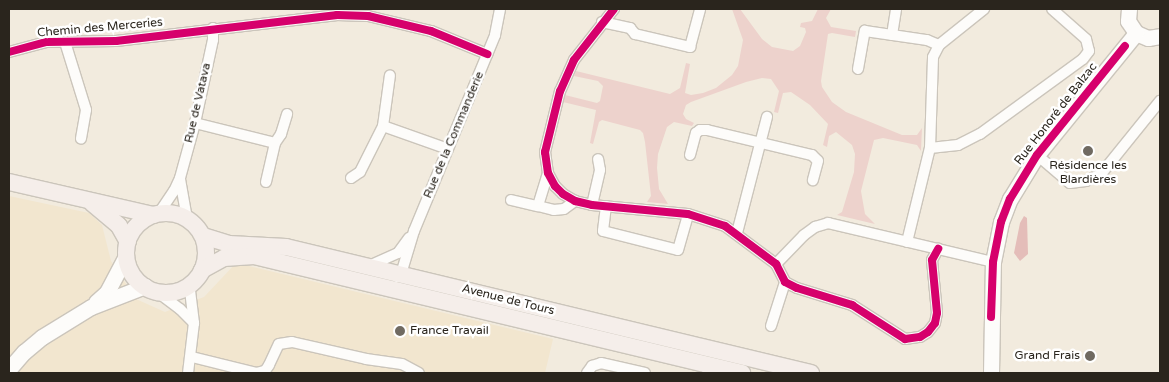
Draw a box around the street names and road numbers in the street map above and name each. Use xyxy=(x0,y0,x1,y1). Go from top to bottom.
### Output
street label: Chemin des Merceries xyxy=(37,15,163,41)
street label: Rue Honoré de Balzac xyxy=(1012,60,1100,168)
street label: Rue de Vatava xyxy=(182,62,214,144)
street label: Rue de la Commanderie xyxy=(421,69,487,201)
street label: Avenue de Tours xyxy=(460,282,556,318)

